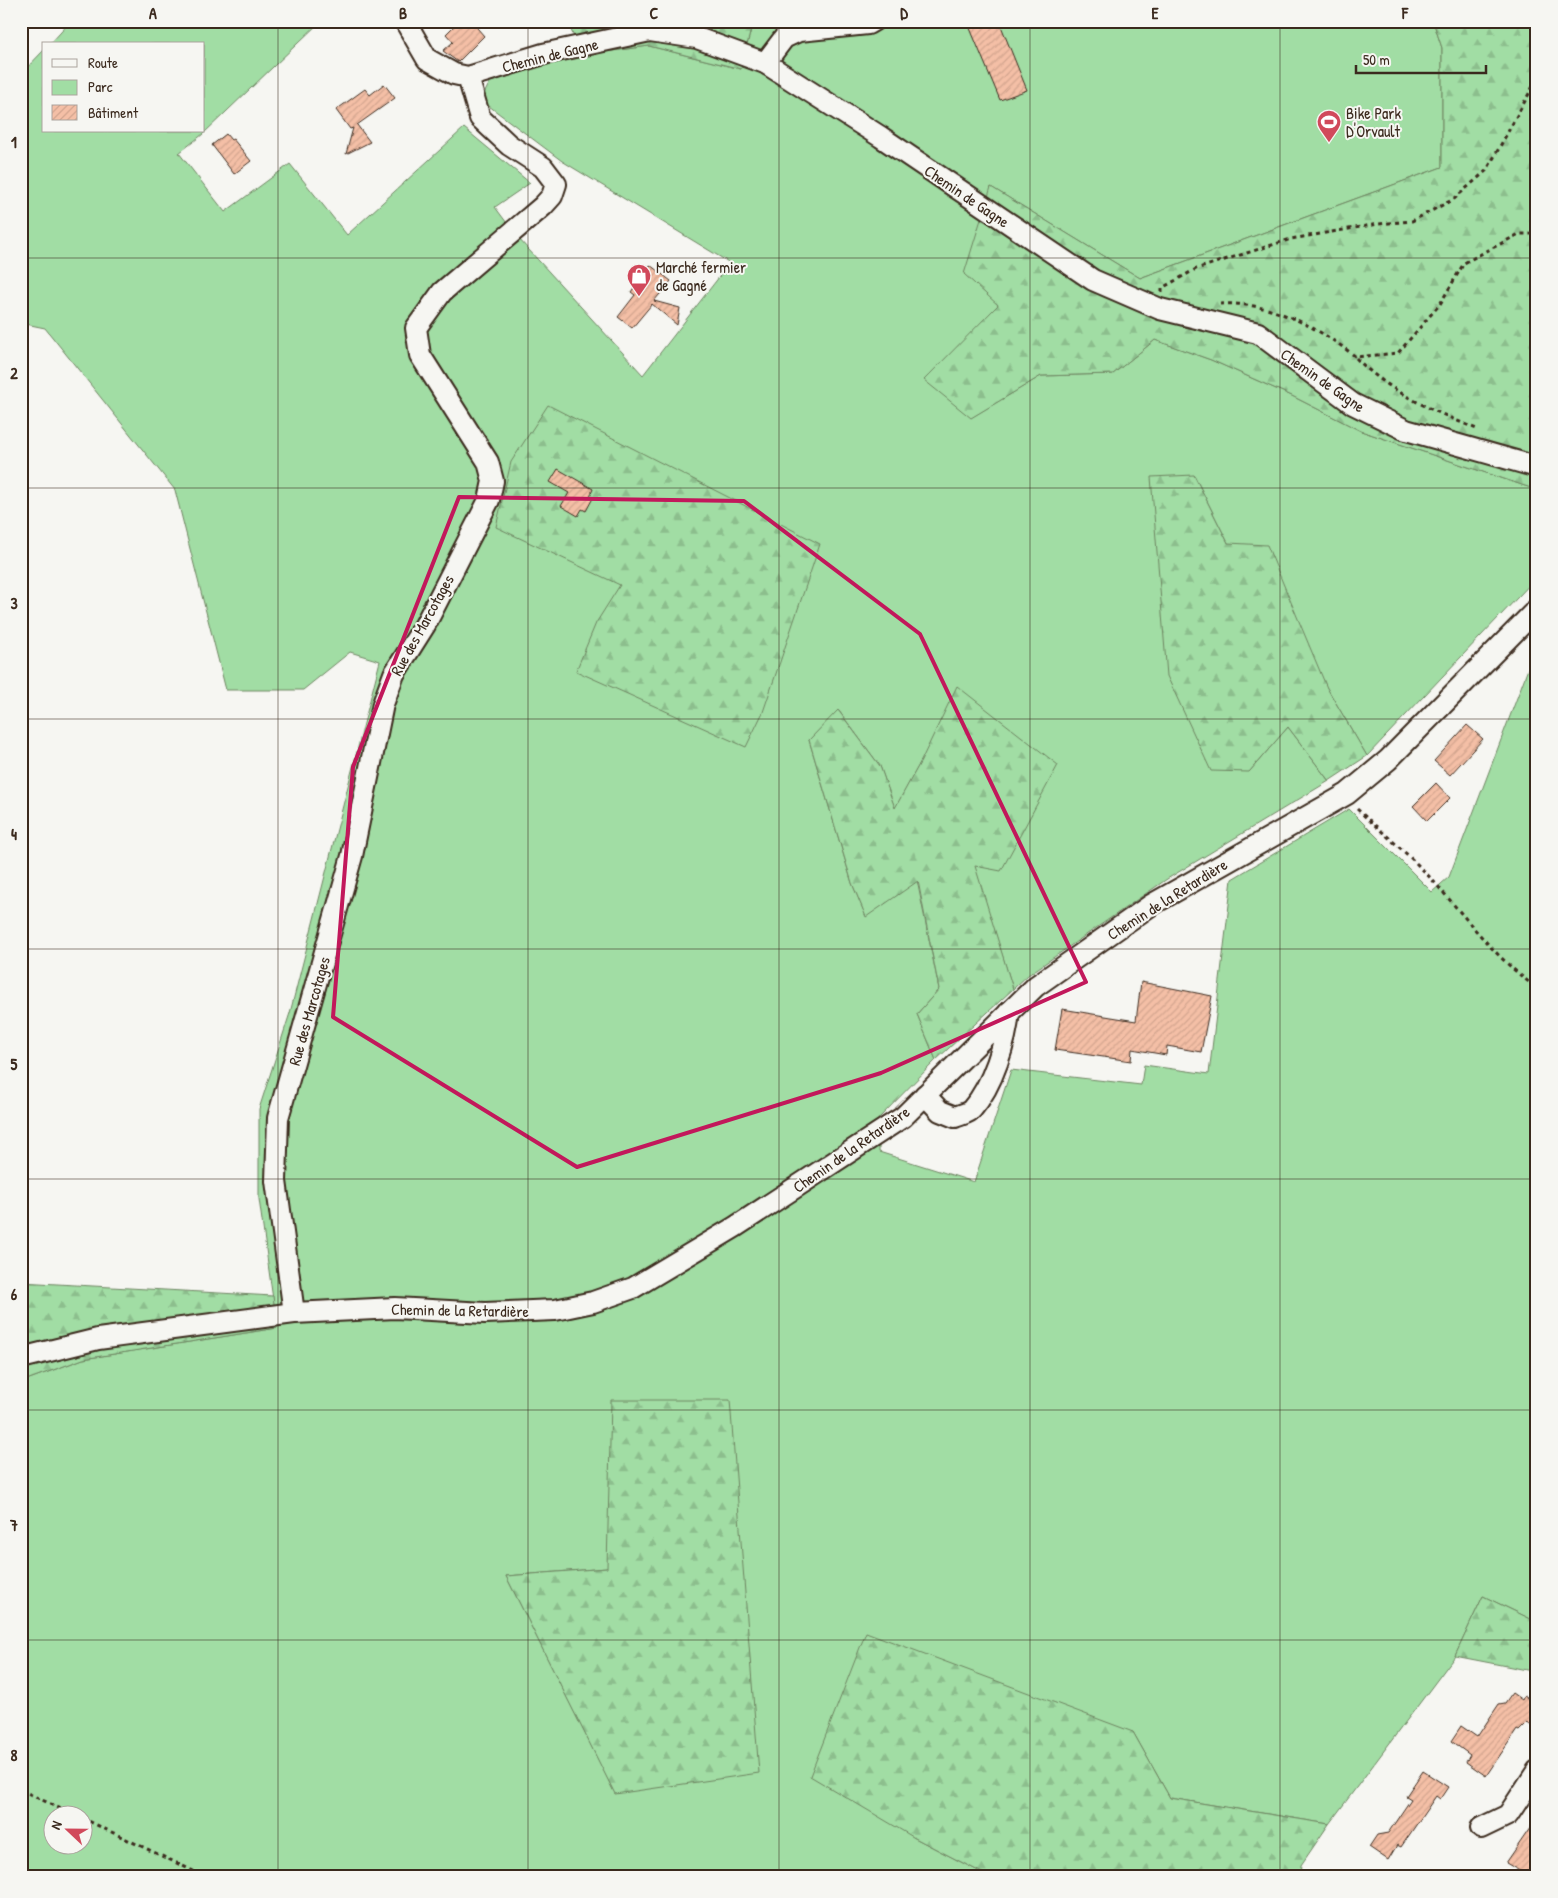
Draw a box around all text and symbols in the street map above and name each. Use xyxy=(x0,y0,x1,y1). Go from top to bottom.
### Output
text: A xyxy=(149,2,157,24)
text: B xyxy=(399,2,407,24)
text: C xyxy=(650,2,659,24)
text: D xyxy=(900,2,908,24)
text: E xyxy=(1151,2,1159,24)
text: F xyxy=(1401,2,1409,24)
street label: Chemin de Gagne xyxy=(500,32,601,78)
legend xyxy=(42,42,205,132)
scale bar xyxy=(1356,42,1486,74)
text: 50 m xyxy=(1363,49,1390,70)
text: Route xyxy=(88,52,118,73)
text: Parc xyxy=(88,76,113,97)
text: Bâtiment xyxy=(88,102,139,123)
place label: Bike Park D'Orvault xyxy=(1346,102,1402,142)
sports icon: Bike Park D'Orvault xyxy=(1316,109,1342,143)
text: 1 xyxy=(11,131,17,153)
street label: Chemin de Gagne xyxy=(920,159,1014,233)
place label: Marché fermier de Gagné xyxy=(656,256,746,296)
shop icon: Marché fermier de Gagné xyxy=(626,263,652,297)
street label: Chemin de Gagne xyxy=(1276,343,1370,418)
text: 2 xyxy=(10,362,18,384)
street label: Rue des Marcotages xyxy=(385,571,459,679)
text: 3 xyxy=(10,592,18,614)
text: 4 xyxy=(11,823,17,845)
street label: Chemin de la Retardière xyxy=(1103,853,1232,945)
street label: Rue des Marcotages xyxy=(283,954,335,1068)
text: 5 xyxy=(11,1053,18,1075)
street label: Chemin de la Retardière xyxy=(788,1100,914,1198)
text: 6 xyxy=(11,1283,18,1305)
street label: Chemin de la Retardière xyxy=(391,1298,530,1322)
text: 7 xyxy=(9,1514,18,1536)
text: 8 xyxy=(11,1744,18,1766)
north arrow xyxy=(42,1806,92,1856)
text: N xyxy=(45,1817,66,1832)

